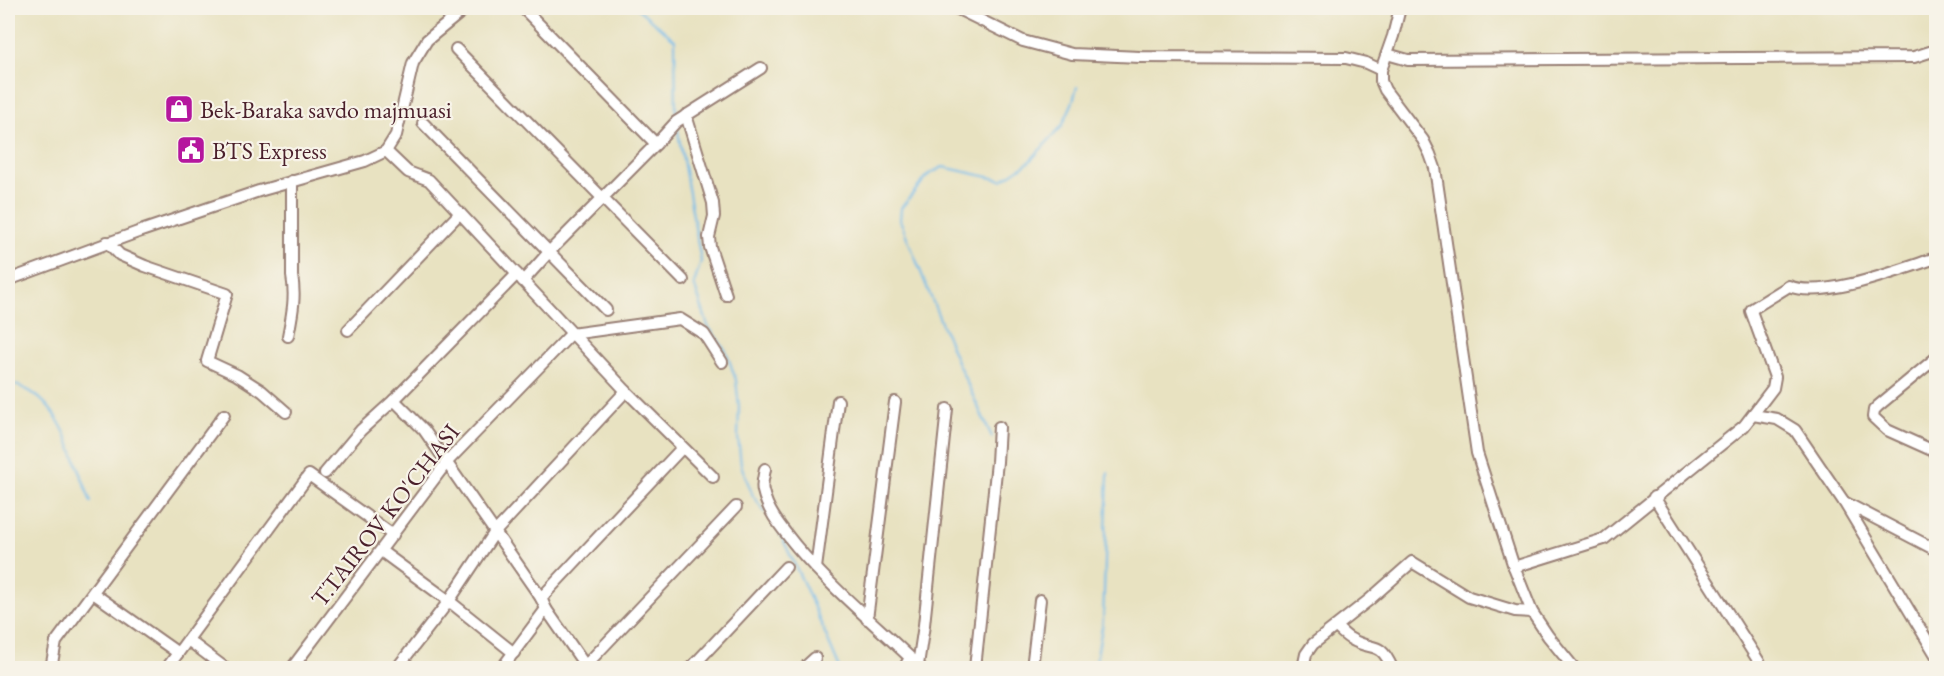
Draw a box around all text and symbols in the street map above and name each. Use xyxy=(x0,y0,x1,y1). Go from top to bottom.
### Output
shop icon: Bek-Baraka savdo majmuasi xyxy=(163,93,195,125)
place label: Bek-Baraka savdo majmuasi xyxy=(200,94,452,125)
public building icon: BTS Express xyxy=(175,134,207,166)
place label: BTS Express xyxy=(212,135,327,166)
street label: T.TAIROV KO'CHASI xyxy=(304,417,466,613)

